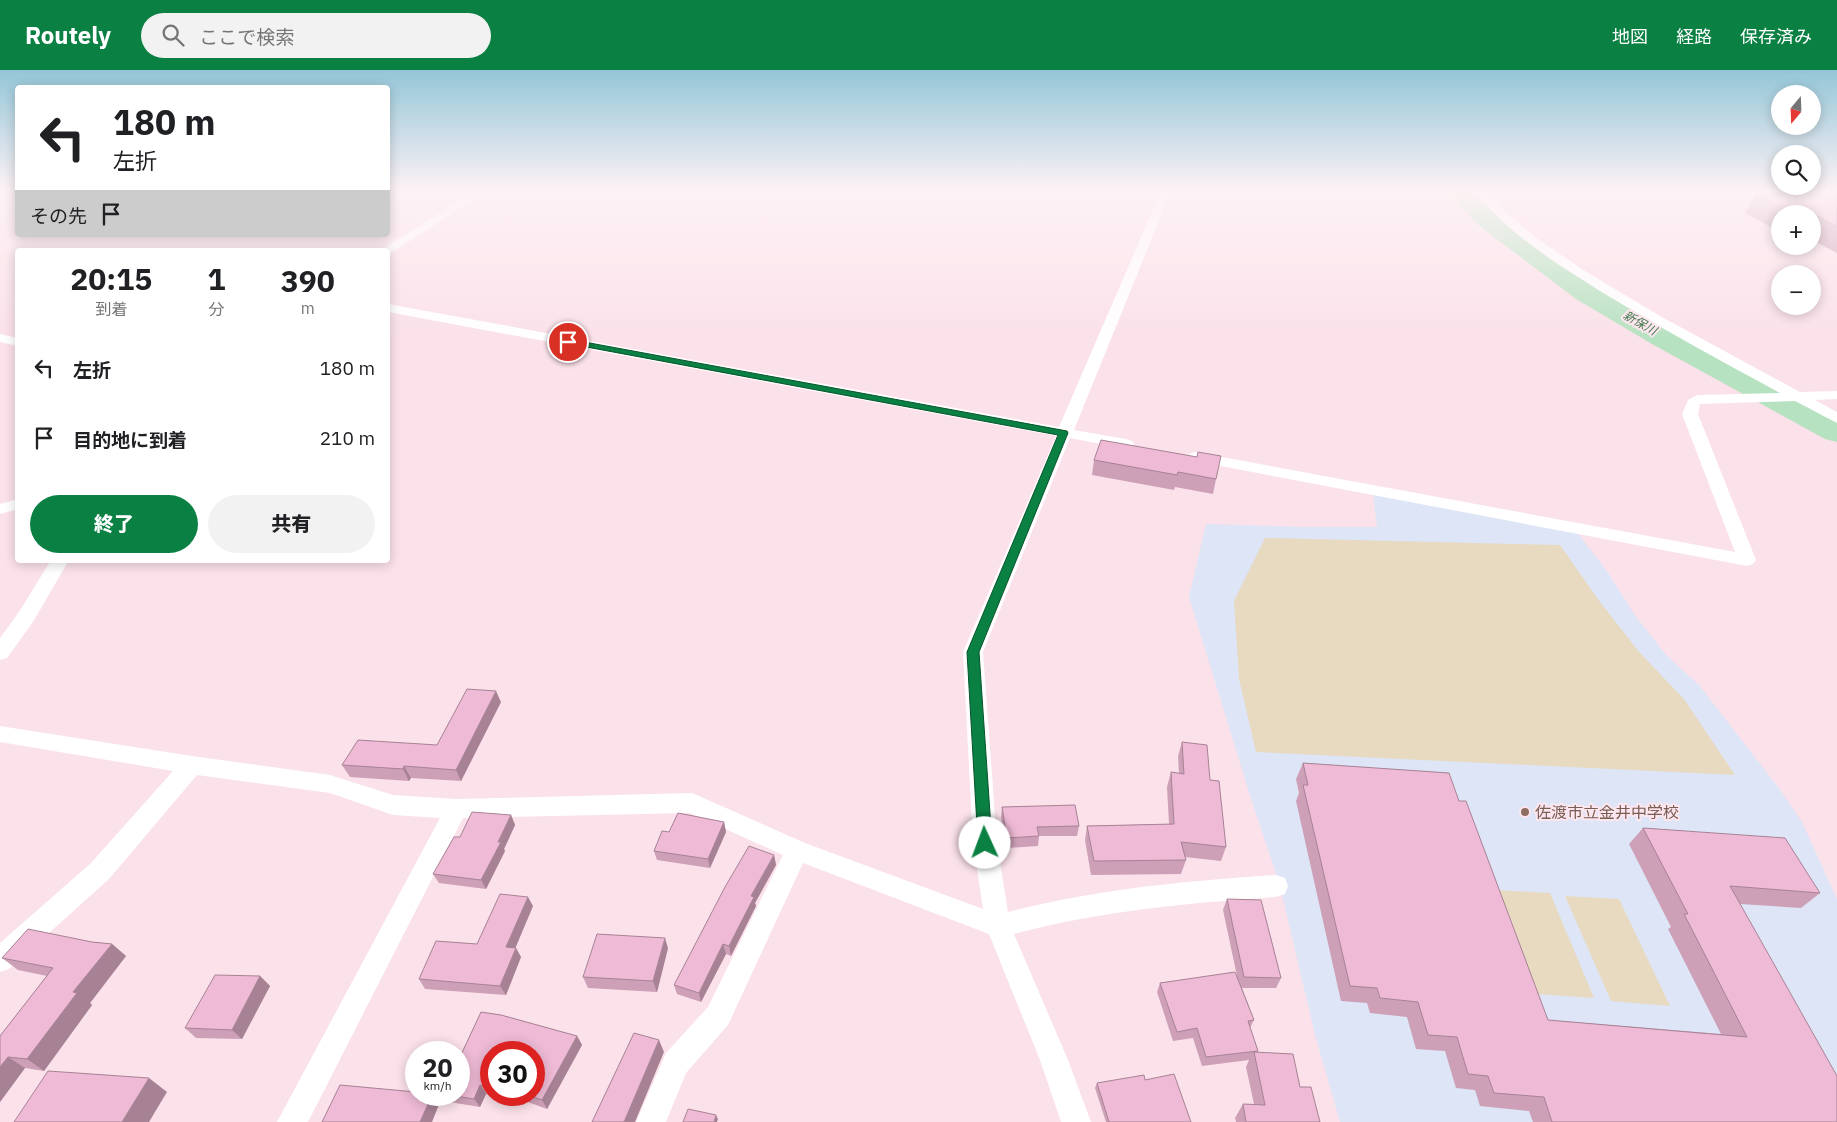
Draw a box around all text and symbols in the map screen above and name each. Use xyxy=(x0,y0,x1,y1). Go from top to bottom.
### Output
search box xyxy=(141,13,491,58)
text: Routely xyxy=(25,19,111,51)
icon: search xyxy=(159,21,187,49)
text: ここで検索 xyxy=(199,25,294,49)
text: 地図 xyxy=(1612,25,1648,48)
text: 経路 xyxy=(1676,25,1712,48)
text: 保存済み xyxy=(1740,25,1812,48)
north arrow xyxy=(1771,85,1821,135)
map controls xyxy=(1771,85,1821,315)
text: 180 m xyxy=(113,99,216,145)
icon: left xyxy=(30,105,95,170)
button: search xyxy=(1771,145,1821,195)
text: 左折 xyxy=(113,146,157,175)
icon: arrive xyxy=(97,200,125,228)
text: その先 xyxy=(30,204,87,228)
button: + xyxy=(1771,205,1821,255)
text: 20:15 xyxy=(70,259,152,298)
text: 1 xyxy=(207,259,225,298)
text: 390 xyxy=(281,261,335,300)
button: − xyxy=(1771,265,1821,315)
text: m xyxy=(301,298,315,318)
text: 到着 xyxy=(95,299,127,319)
text: 分 xyxy=(208,299,224,319)
water label: 新保川 xyxy=(1621,307,1661,339)
pin xyxy=(547,321,589,363)
icon: arrive xyxy=(554,328,582,356)
icon: left xyxy=(30,354,58,382)
text: 180 m xyxy=(320,356,375,380)
text: 左折 xyxy=(73,358,111,382)
icon: arrive xyxy=(30,424,58,452)
text: 210 m xyxy=(320,426,375,450)
text: 目的地に到着 xyxy=(73,428,187,452)
button: 終了 xyxy=(30,495,198,553)
button: 共有 xyxy=(208,495,375,553)
place label: 佐渡市立金井中学校 xyxy=(1535,802,1679,822)
marker: 佐渡市立金井中学校 xyxy=(1519,806,1531,818)
position arrow xyxy=(958,816,1010,868)
speed limit sign: 30 xyxy=(480,1041,545,1106)
text: 20 xyxy=(422,1051,453,1084)
text: km/h xyxy=(423,1078,452,1093)

